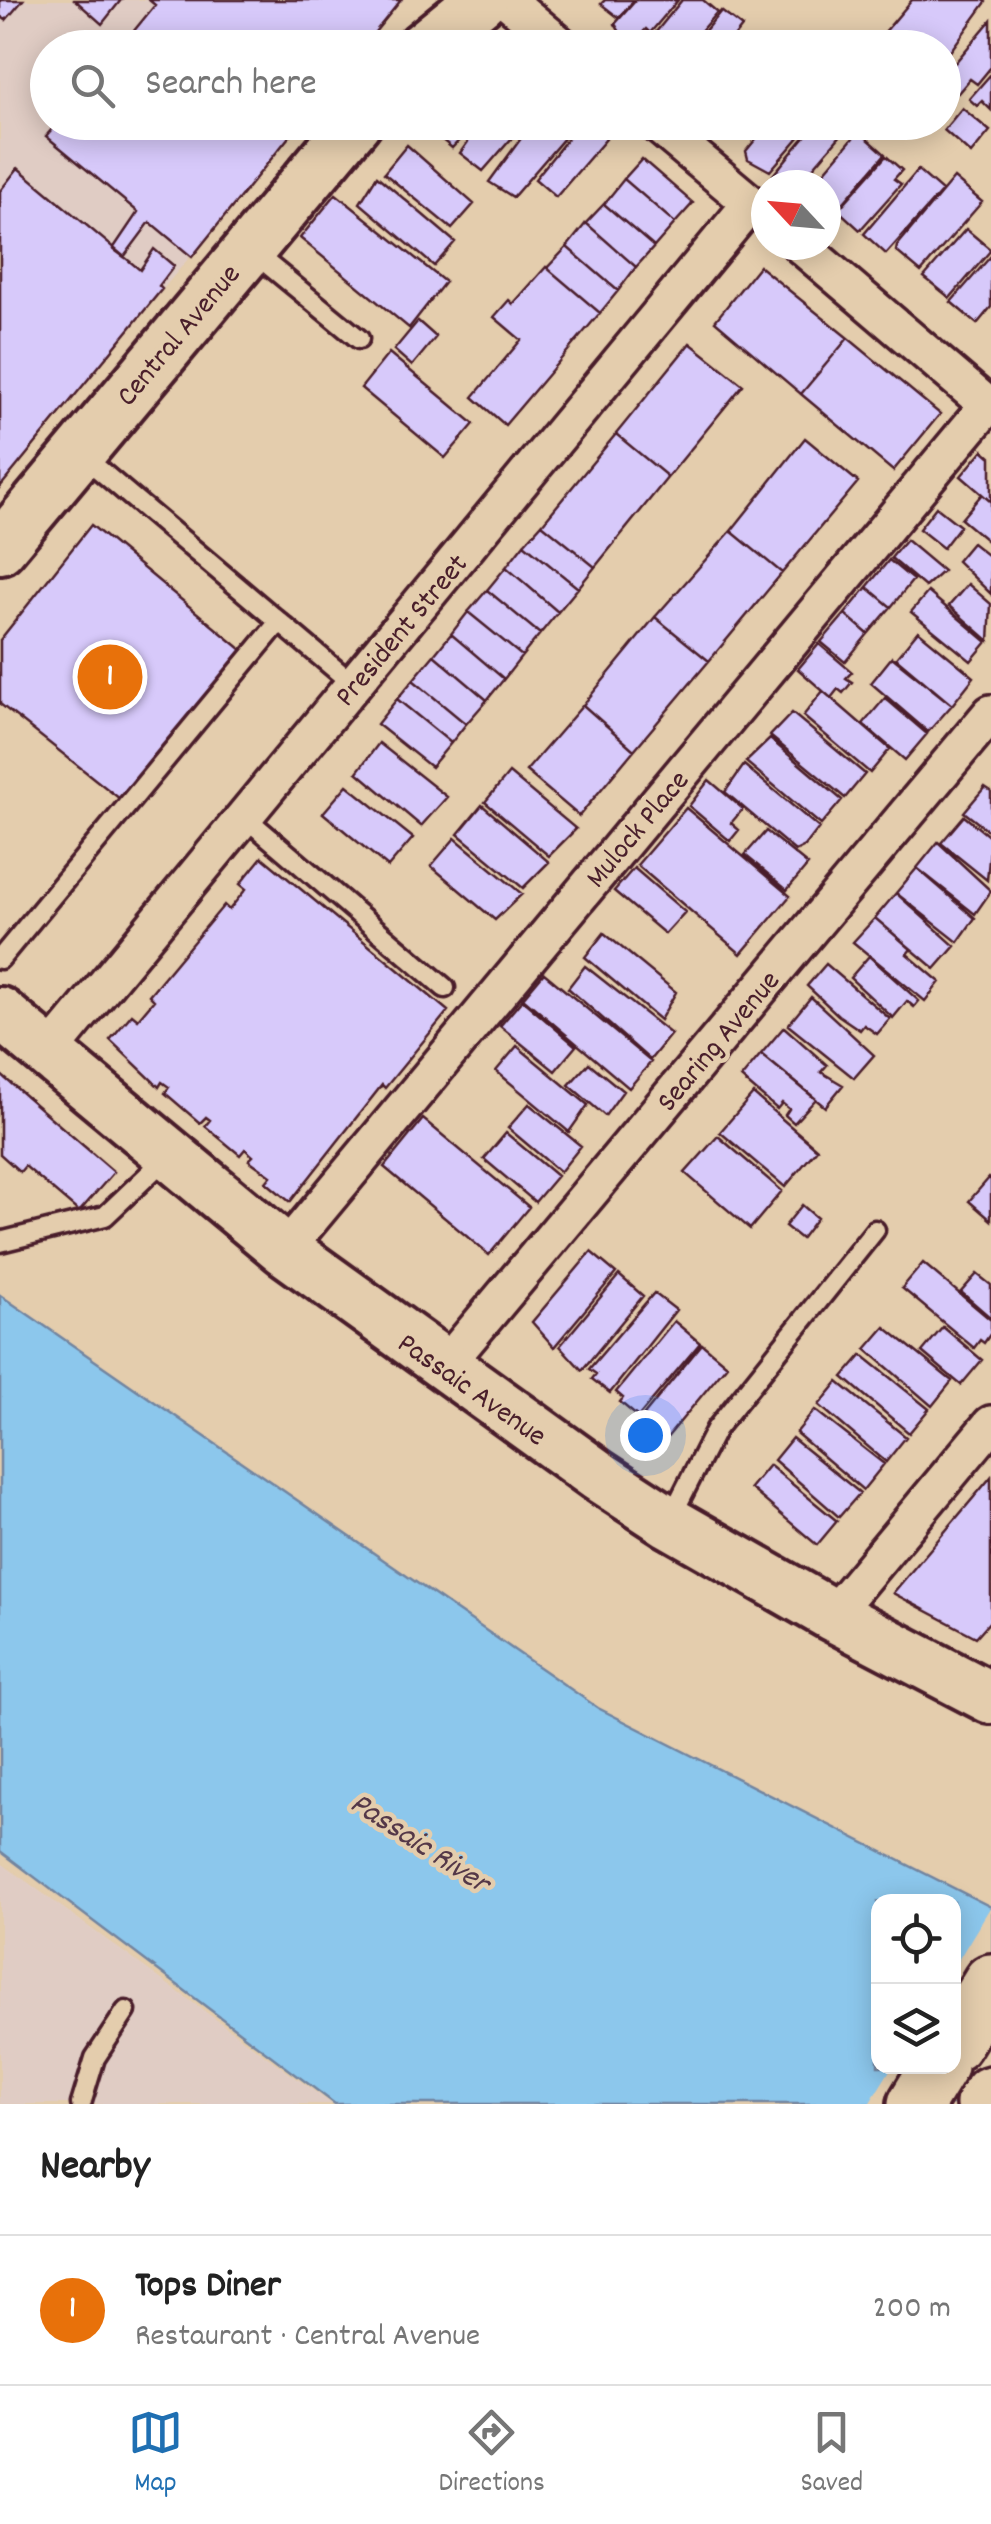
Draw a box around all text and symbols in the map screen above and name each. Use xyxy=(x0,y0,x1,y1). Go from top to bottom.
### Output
search box xyxy=(30,30,961,140)
icon: search xyxy=(65,58,120,113)
text: Search here xyxy=(145,58,317,113)
north arrow xyxy=(751,170,841,260)
street label: Central Avenue xyxy=(108,256,253,417)
street label: President Street xyxy=(327,546,480,718)
pin: 1 xyxy=(78,640,142,714)
street label: Mulock Place xyxy=(577,763,702,899)
street label: Searing Avenue xyxy=(648,963,793,1123)
street label: Passaic Avenue xyxy=(387,1324,554,1459)
your location xyxy=(620,1410,671,1461)
water label: Passaic River xyxy=(339,1783,500,1909)
map controls xyxy=(871,1894,961,2074)
button: locate xyxy=(871,1894,961,1984)
button: layers xyxy=(871,1984,961,2074)
text: Nearby xyxy=(40,2139,150,2199)
text: Tops Diner xyxy=(135,2260,281,2315)
text: 1 xyxy=(69,2287,76,2333)
text: 200 m xyxy=(873,2287,951,2333)
text: Restaurant · Central Avenue xyxy=(135,2315,480,2361)
tab: Map xyxy=(128,2405,183,2505)
tab: Directions xyxy=(439,2405,545,2505)
tab: Saved xyxy=(801,2405,863,2505)

